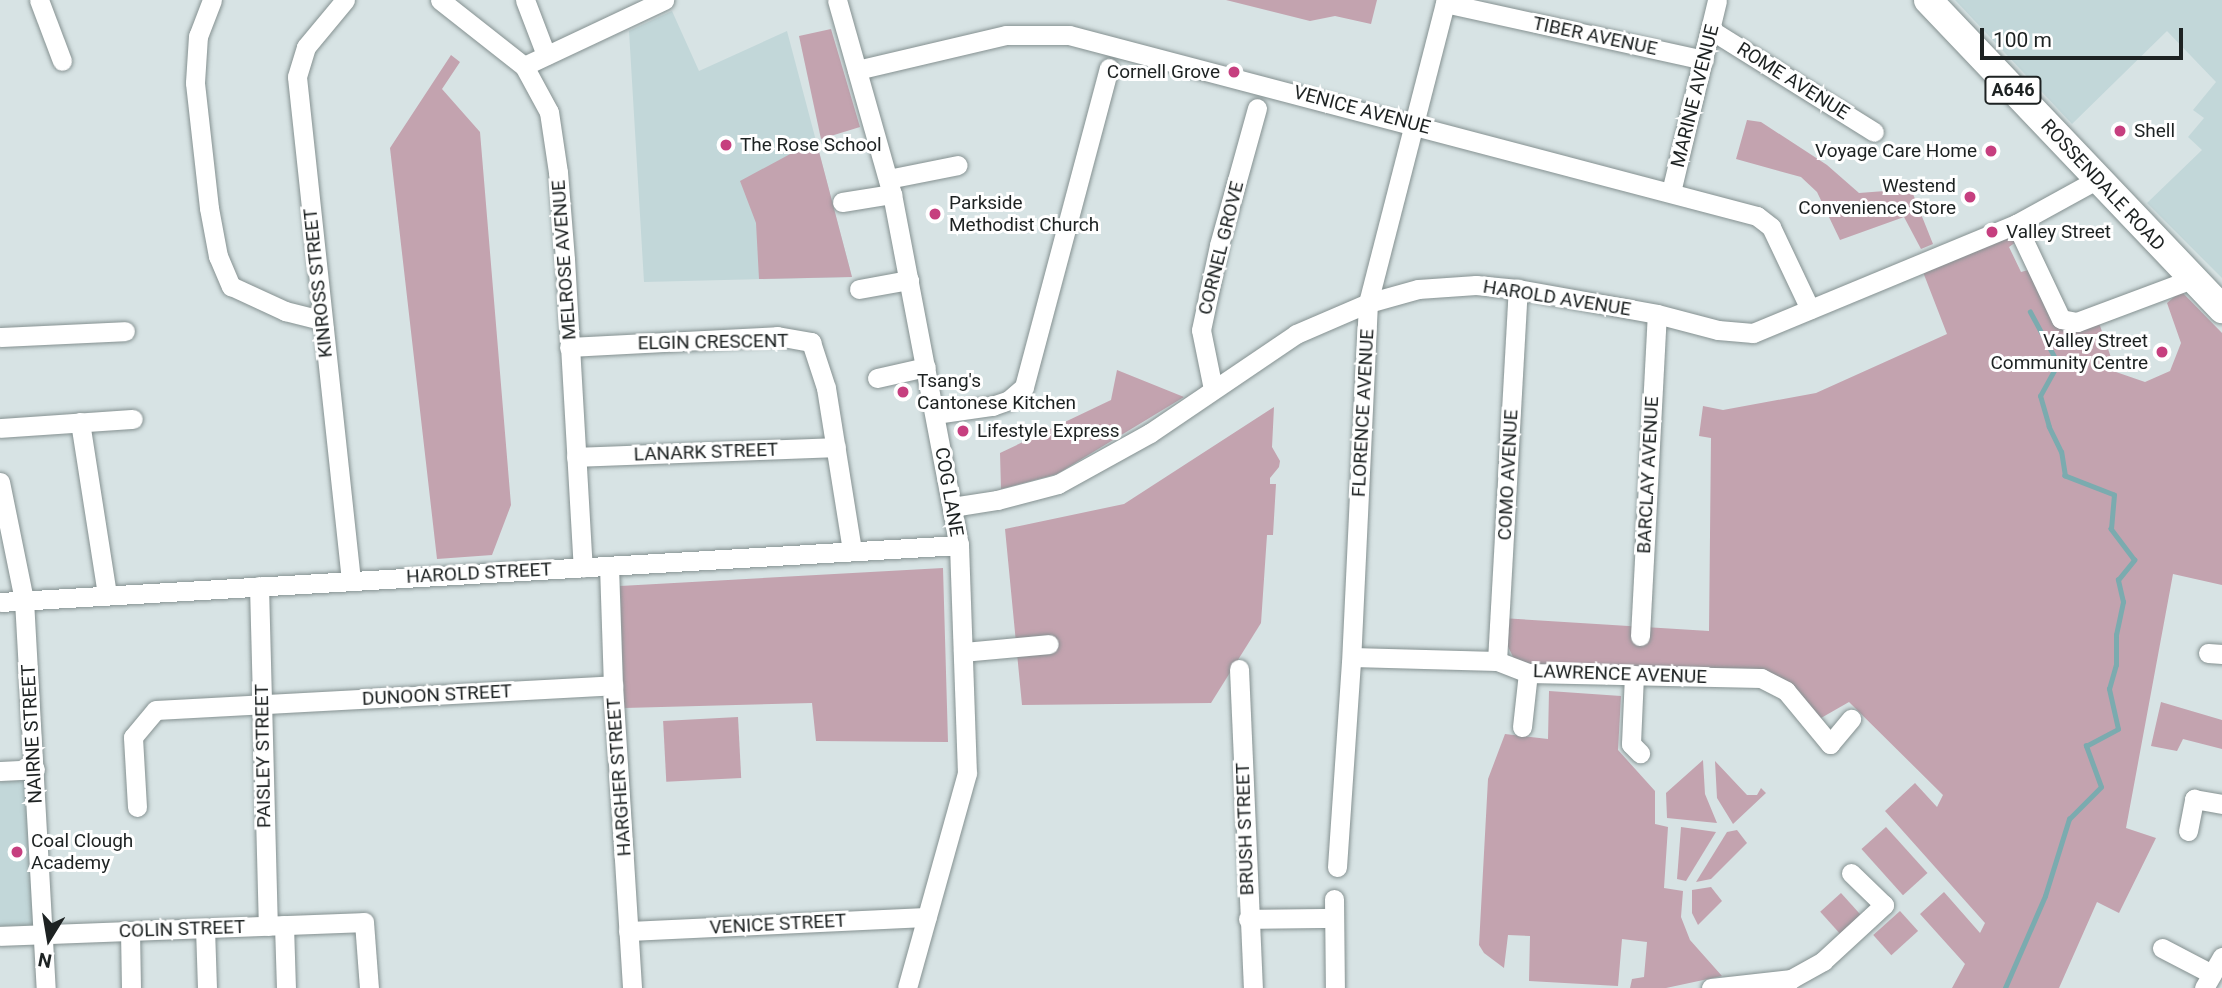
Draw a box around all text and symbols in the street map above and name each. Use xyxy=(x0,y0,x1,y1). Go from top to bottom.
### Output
street label: TIBER AVENUE xyxy=(1531,12,1659,60)
scale bar xyxy=(1984,14,2187,58)
street label: MARINE AVENUE xyxy=(1666,22,1724,170)
text: 100 m xyxy=(1993,28,2052,52)
street label: ROME AVENUE xyxy=(1733,37,1853,125)
place label: Cornell Grove xyxy=(1107,61,1220,83)
marker: Cornell Grove xyxy=(1226,64,1242,80)
road number: A646 xyxy=(1983,76,2043,104)
street label: VENICE AVENUE xyxy=(1291,81,1433,139)
street label: ROSSENDALE ROAD xyxy=(2036,114,2170,256)
place label: Shell xyxy=(2134,120,2175,142)
marker: Shell xyxy=(2112,123,2128,139)
place label: The Rose School xyxy=(740,134,882,156)
marker: The Rose School xyxy=(718,137,734,153)
place label: Voyage Care Home xyxy=(1815,140,1977,162)
marker: Voyage Care Home xyxy=(1983,143,1999,159)
place label: Westend Convenience Store xyxy=(1798,175,1956,219)
street label: MELROSE AVENUE xyxy=(547,179,581,341)
street label: CORNEL GROVE xyxy=(1193,179,1249,317)
marker: Westend Convenience Store xyxy=(1962,189,1978,205)
place label: Parkside Methodist Church xyxy=(949,192,1099,236)
marker: Parkside Methodist Church xyxy=(927,206,943,222)
street label: KINROSS STREET xyxy=(299,207,337,359)
place label: Valley Street xyxy=(2006,221,2111,243)
marker: Valley Street xyxy=(1984,224,2000,240)
street label: HAROLD AVENUE xyxy=(1481,275,1633,321)
street label: FLORENCE AVENUE xyxy=(1347,328,1379,498)
street label: ELGIN CRESCENT xyxy=(637,329,789,355)
place label: Valley Street Community Centre xyxy=(1990,330,2148,374)
marker: Valley Street Community Centre xyxy=(2154,344,2170,360)
place label: Tsang's Cantonese Kitchen xyxy=(917,370,1076,414)
marker: Tsang's Cantonese Kitchen xyxy=(895,384,911,400)
street label: BARCLAY AVENUE xyxy=(1632,396,1664,554)
street label: COMO AVENUE xyxy=(1493,409,1523,541)
place label: Lifestyle Express xyxy=(977,420,1120,442)
marker: Lifestyle Express xyxy=(955,423,971,439)
street label: LANARK STREET xyxy=(633,438,779,466)
street label: COG LANE xyxy=(930,446,968,538)
street label: HAROLD STREET xyxy=(406,558,552,588)
street label: LAWRENCE AVENUE xyxy=(1533,660,1707,688)
street label: NAIRNE STREET xyxy=(17,664,47,804)
street label: DUNOON STREET xyxy=(361,680,513,710)
street label: PAISLEY STREET xyxy=(250,684,276,828)
street label: HARGHER STREET xyxy=(602,697,636,857)
street label: BRUSH STREET xyxy=(1231,762,1259,896)
place label: Coal Clough Academy xyxy=(31,830,133,874)
marker: Coal Clough Academy xyxy=(9,844,25,860)
north arrow xyxy=(14,904,84,974)
street label: VENICE STREET xyxy=(709,909,847,939)
street label: COLIN STREET xyxy=(118,915,246,943)
text: N xyxy=(36,948,54,973)

